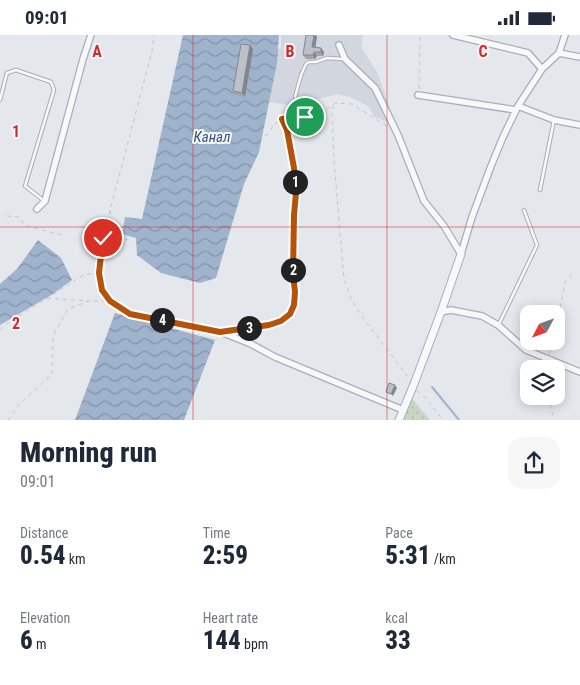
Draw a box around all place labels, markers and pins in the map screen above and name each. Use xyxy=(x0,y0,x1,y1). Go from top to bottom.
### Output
pin xyxy=(284,96,326,138)
pin: 1 xyxy=(282,169,308,195)
pin xyxy=(82,217,124,259)
pin: 2 xyxy=(280,257,306,283)
pin: 4 xyxy=(150,307,174,333)
pin: 3 xyxy=(236,315,262,341)

